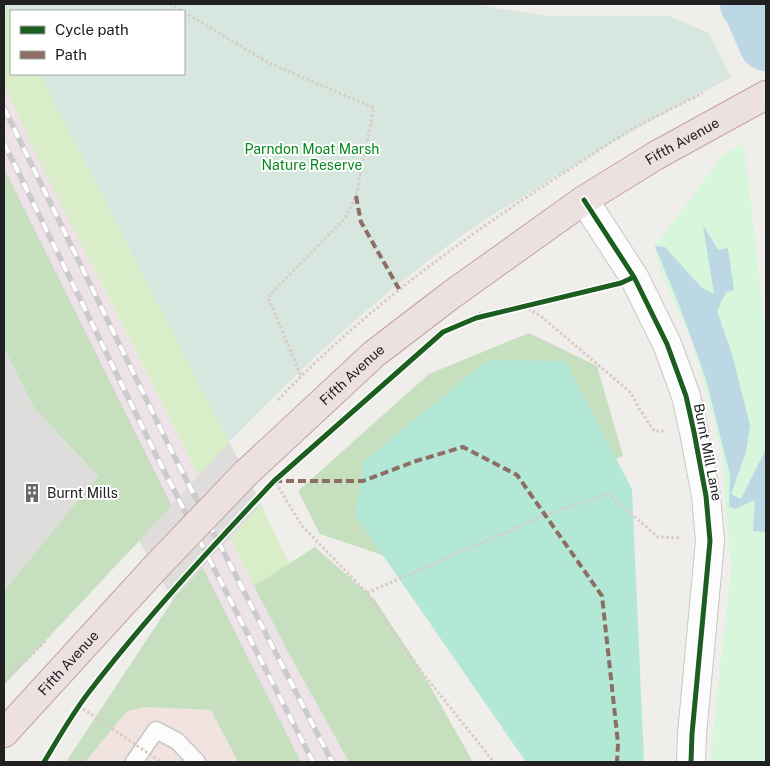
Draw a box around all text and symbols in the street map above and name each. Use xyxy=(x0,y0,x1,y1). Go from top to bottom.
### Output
legend xyxy=(10,10,185,75)
text: Cycle path xyxy=(55,21,129,38)
text: Path xyxy=(55,46,87,63)
street label: Fifth Avenue xyxy=(642,114,722,168)
park label: Parndon Moat Marsh Nature Reserve xyxy=(245,141,379,173)
street label: Fifth Avenue xyxy=(316,341,387,408)
street label: Burnt Mill Lane xyxy=(691,402,725,502)
building icon: Burnt Mills xyxy=(21,482,43,504)
place label: Burnt Mills xyxy=(47,485,118,501)
street label: Fifth Avenue xyxy=(35,627,102,699)

